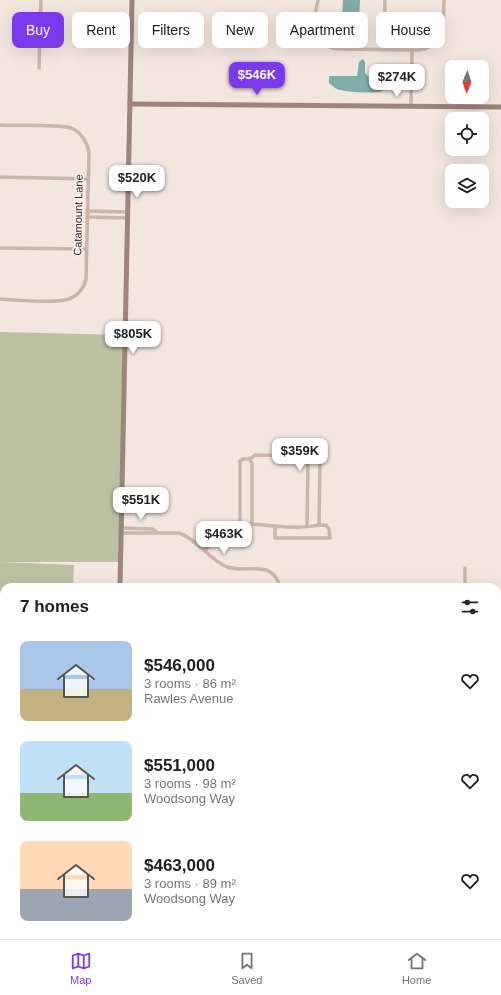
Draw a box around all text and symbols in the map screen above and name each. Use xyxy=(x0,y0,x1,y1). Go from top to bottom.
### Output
chip: Buy xyxy=(12,12,64,48)
chip: Rent xyxy=(72,12,130,48)
chip: Filters xyxy=(138,12,204,48)
chip: New xyxy=(212,12,268,48)
chip: Apartment xyxy=(276,12,368,48)
chip: House xyxy=(376,12,445,48)
north arrow xyxy=(445,60,489,104)
map controls xyxy=(445,60,489,208)
pin: $546K xyxy=(229,62,285,96)
pin: $274K xyxy=(369,64,425,98)
text: $546K xyxy=(238,67,276,82)
text: $274K xyxy=(378,69,416,84)
button: locate xyxy=(445,112,489,156)
button: layers xyxy=(445,164,489,208)
pin: $520K xyxy=(109,165,165,199)
text: $520K xyxy=(118,170,156,185)
street label: Catamount Lane xyxy=(71,174,85,256)
pin: $805K xyxy=(105,321,161,355)
text: $805K xyxy=(114,326,152,341)
pin: $359K xyxy=(272,438,328,472)
text: $359K xyxy=(281,443,319,458)
pin: $551K xyxy=(113,487,169,521)
text: $551K xyxy=(122,492,160,507)
pin: $463K xyxy=(196,521,252,555)
text: $463K xyxy=(205,526,243,541)
icon: filters xyxy=(459,596,481,618)
text: 7 homes xyxy=(20,597,89,616)
text: $546,000 xyxy=(144,656,215,675)
icon: home xyxy=(52,657,100,705)
icon: heart xyxy=(459,670,481,692)
text: 3 rooms · 86 m² xyxy=(144,676,236,691)
text: Rawles Avenue xyxy=(144,691,233,706)
text: $551,000 xyxy=(144,756,215,775)
icon: home xyxy=(52,757,100,805)
icon: heart xyxy=(459,770,481,792)
text: 3 rooms · 98 m² xyxy=(144,776,236,791)
text: Woodsong Way xyxy=(144,791,235,806)
text: $463,000 xyxy=(144,856,215,875)
icon: home xyxy=(52,857,100,905)
icon: heart xyxy=(459,870,481,892)
text: 3 rooms · 89 m² xyxy=(144,876,236,891)
text: Woodsong Way xyxy=(144,891,235,906)
tab: Map xyxy=(70,950,92,986)
tab: Saved xyxy=(231,950,262,986)
tab: Home xyxy=(402,950,431,986)

